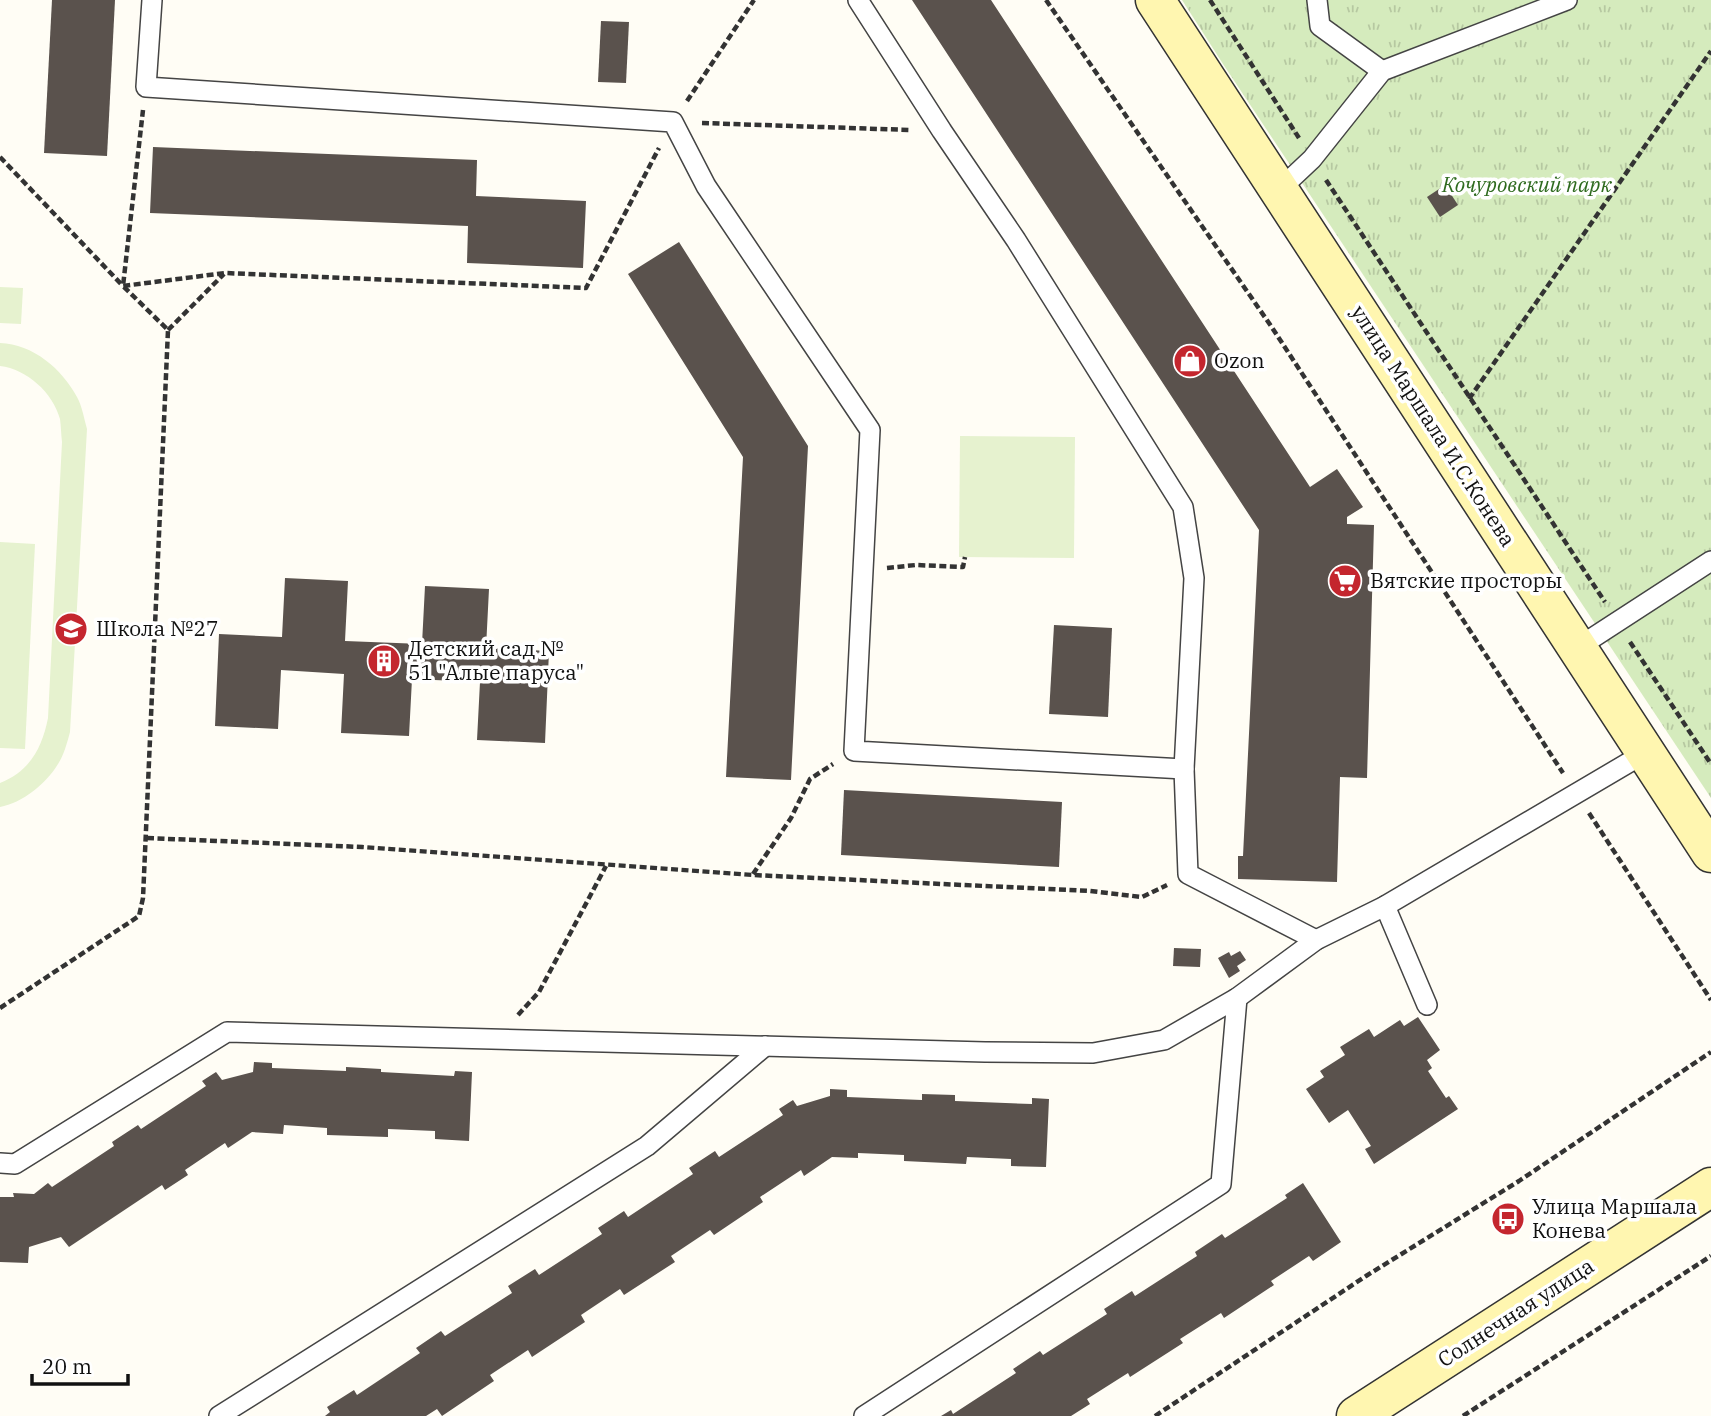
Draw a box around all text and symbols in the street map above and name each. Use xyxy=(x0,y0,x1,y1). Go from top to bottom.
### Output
park label: Кочуровский парк xyxy=(1441,170,1613,198)
street label: улица Маршала И.С.Конева xyxy=(1345,299,1523,552)
shop icon: Ozon xyxy=(1171,342,1209,380)
place label: Ozon xyxy=(1214,346,1265,374)
supermarket icon: Вятские просторы xyxy=(1326,562,1364,600)
place label: Вятские просторы xyxy=(1370,566,1562,594)
school or university icon: Школа №27 xyxy=(52,610,90,648)
place label: Школа №27 xyxy=(96,614,219,642)
place label: Детский сад № 51 "Алые паруса" xyxy=(408,634,584,686)
building icon: Детский сад № 51 "Алые паруса" xyxy=(365,642,403,680)
place label: Улица Маршала Конева xyxy=(1532,1192,1697,1244)
bus stop icon: Улица Маршала Конева xyxy=(1489,1200,1527,1238)
street label: Солнечная улица xyxy=(1432,1251,1599,1373)
scale bar xyxy=(32,1342,128,1386)
text: 20 m xyxy=(42,1352,92,1380)

